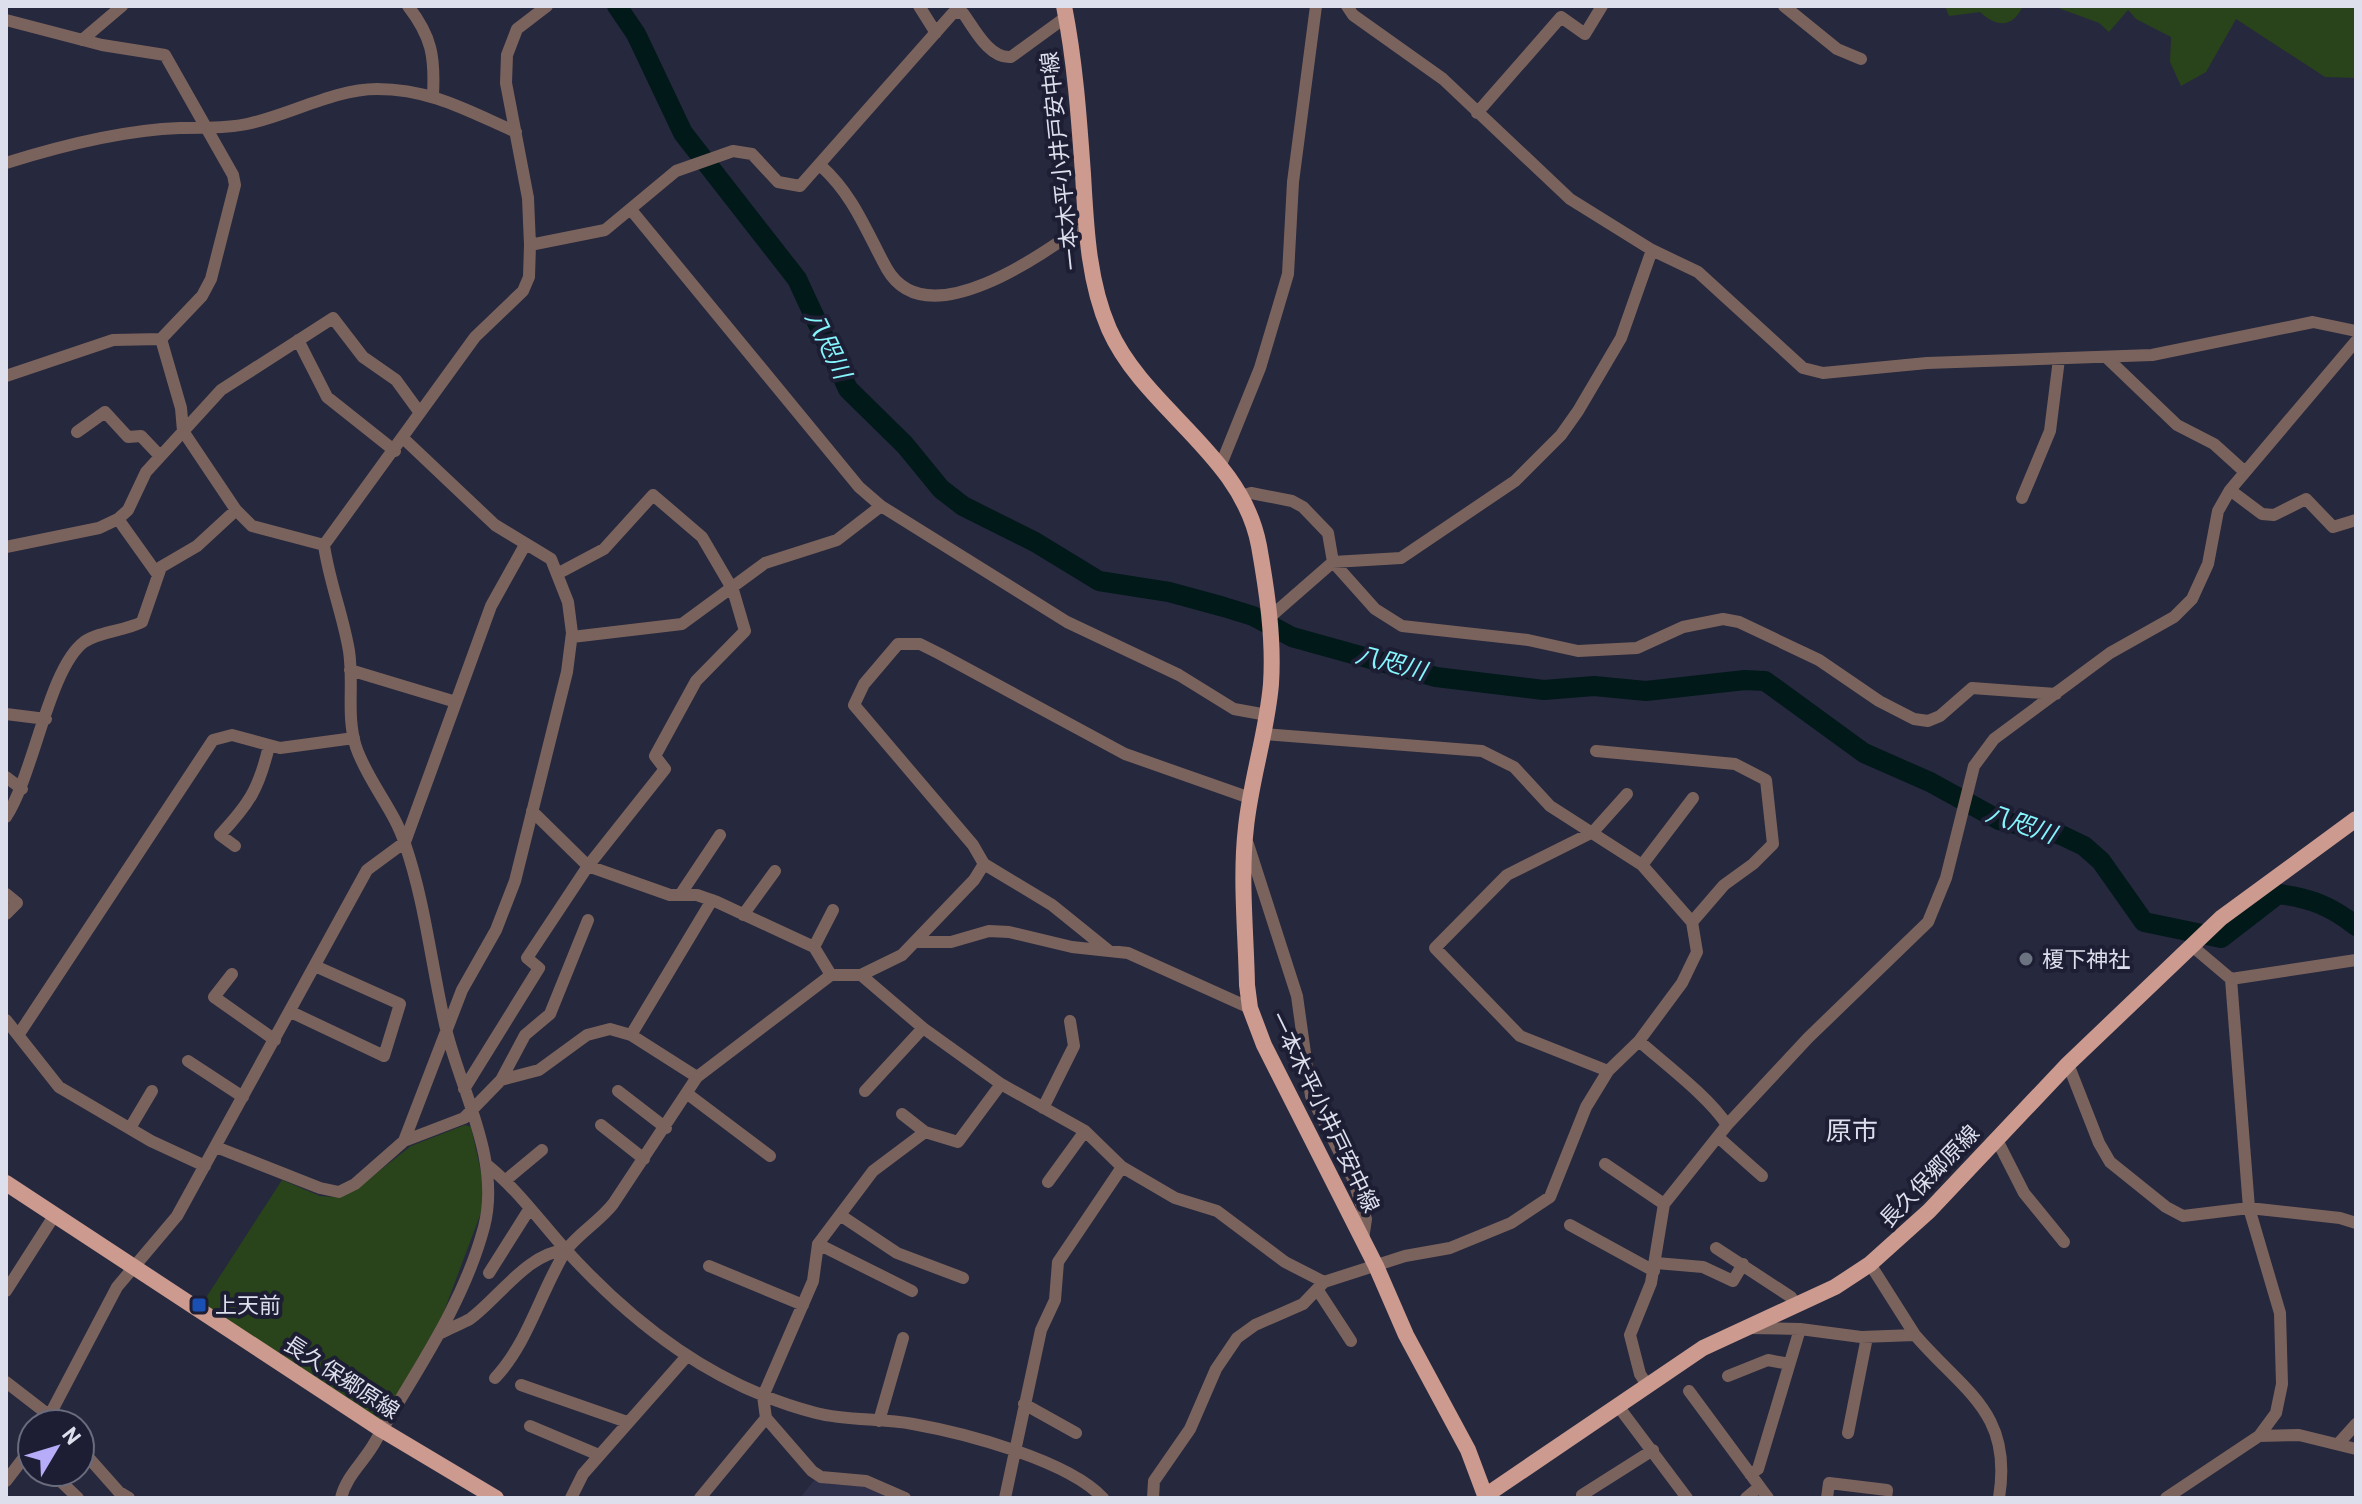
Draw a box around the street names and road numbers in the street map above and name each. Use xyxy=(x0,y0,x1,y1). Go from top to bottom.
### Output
street label: 一本木平小井戸安中線 xyxy=(1035,50,1083,272)
street label: 一本木平小井戸安中線 xyxy=(1266,1007,1386,1216)
street label: 長久保郷原線 xyxy=(1873,1119,1983,1232)
street label: 長久保郷原線 xyxy=(280,1329,405,1423)

